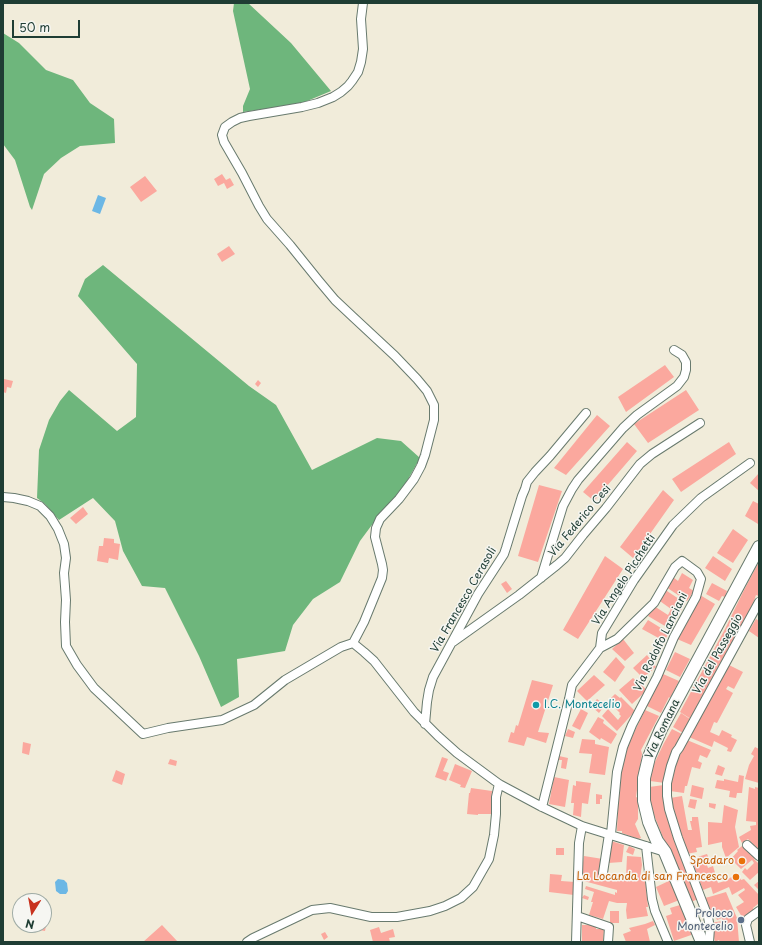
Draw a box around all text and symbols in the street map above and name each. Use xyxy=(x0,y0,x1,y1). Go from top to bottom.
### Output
scale bar xyxy=(14,12,82,38)
text: 50 m xyxy=(19,18,50,36)
street label: Via Federico Cesi xyxy=(546,482,614,560)
street label: Via Angelo Picchetti xyxy=(590,532,658,628)
street label: Via Francesco Cerasoli xyxy=(428,545,500,655)
street label: Via Rodolfo Lanciani xyxy=(631,590,691,694)
street label: Via del Passeggio xyxy=(690,612,746,696)
street label: Via Romana xyxy=(643,697,683,761)
place label: I.C. Montecelio xyxy=(544,698,621,712)
marker: I.C. Montecelio xyxy=(531,700,541,710)
place label: Spadaro xyxy=(690,854,734,868)
marker: Spadaro xyxy=(737,856,747,866)
place label: La Locanda di san Francesco xyxy=(577,870,728,884)
marker: La Locanda di san Francesco xyxy=(731,872,741,882)
north arrow xyxy=(12,893,52,933)
place label: Proloco Montecelio xyxy=(677,907,733,933)
text: N xyxy=(24,915,36,933)
marker: Proloco Montecelio xyxy=(736,915,746,925)

